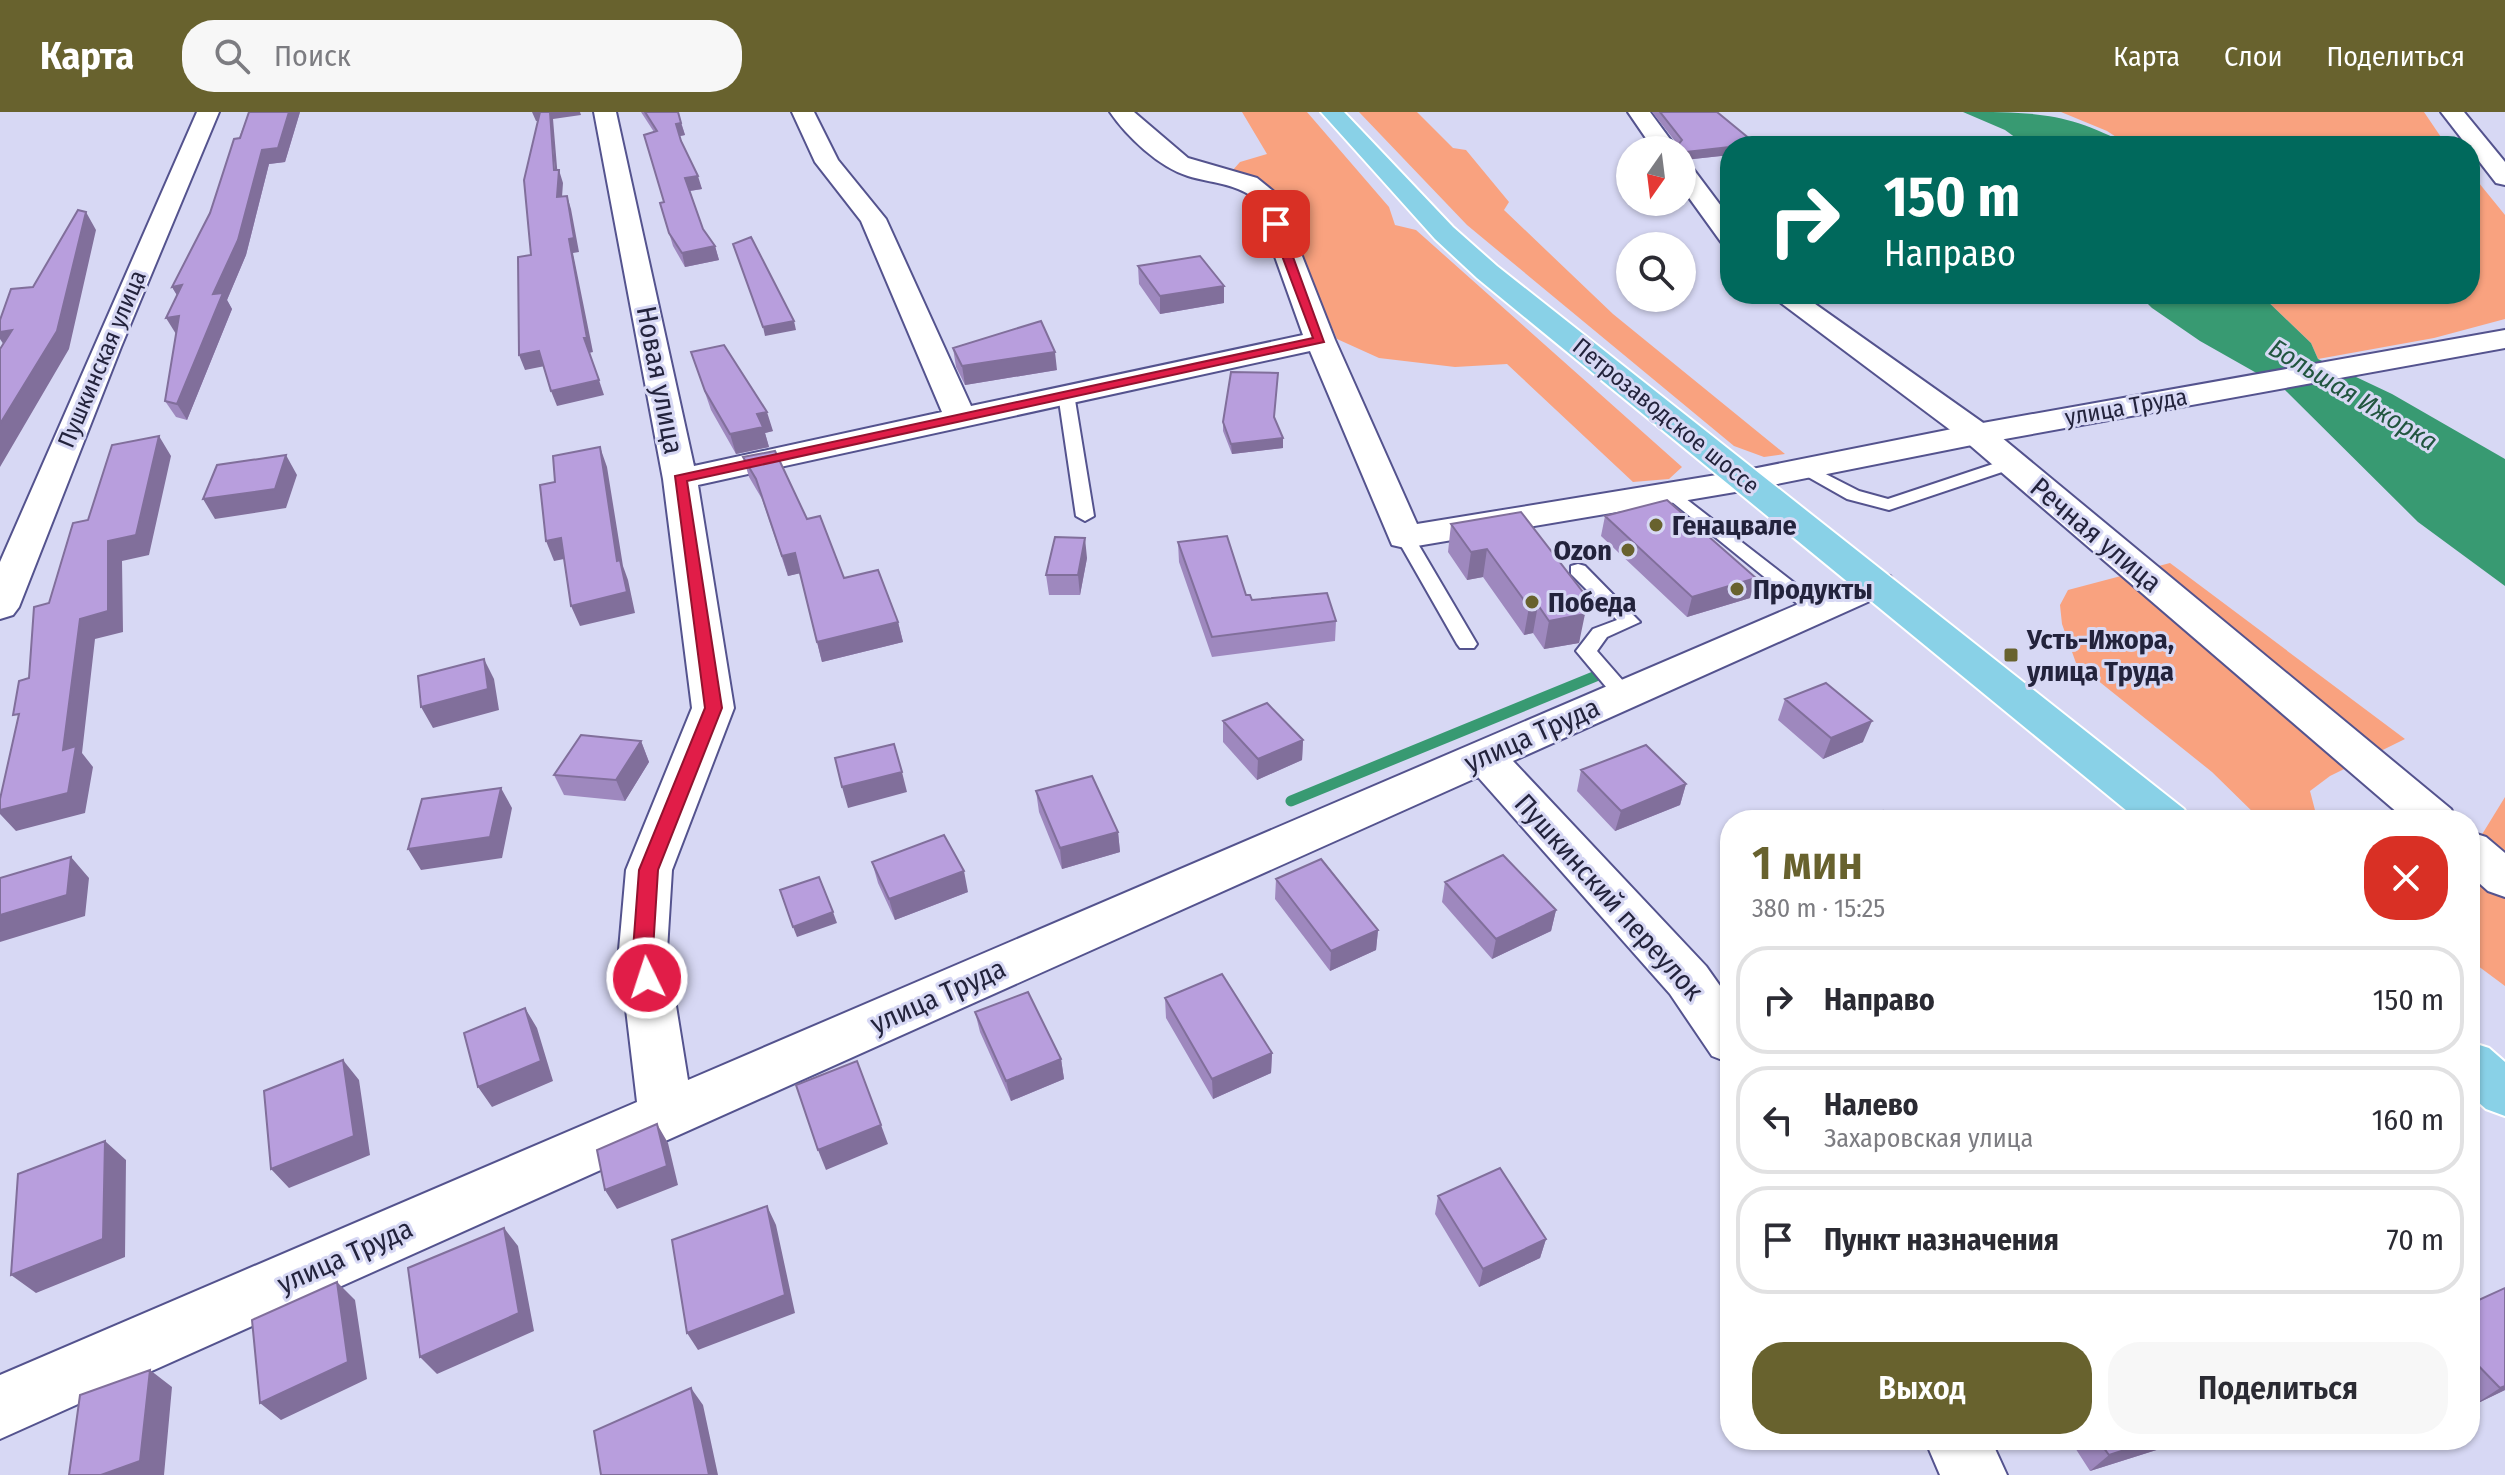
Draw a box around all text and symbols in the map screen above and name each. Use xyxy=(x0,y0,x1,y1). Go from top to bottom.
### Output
search box xyxy=(182,20,742,92)
text: Карта xyxy=(40,33,134,79)
icon: search xyxy=(210,34,254,78)
text: Поиск xyxy=(274,38,351,74)
text: Карта xyxy=(2113,40,2180,73)
text: Слои xyxy=(2224,40,2282,73)
text: Поделиться xyxy=(2326,40,2465,73)
north arrow xyxy=(1616,136,1696,216)
map controls xyxy=(1616,136,1696,312)
text: 150 m xyxy=(1884,164,2020,231)
icon: right xyxy=(1752,168,1856,272)
pin xyxy=(1242,190,1310,258)
icon: arrive xyxy=(1254,202,1298,246)
button: search xyxy=(1616,232,1696,312)
text: Направо xyxy=(1884,232,2016,276)
street label: Пушкинская улица xyxy=(52,266,152,452)
street label: Новая улица xyxy=(630,303,690,457)
street label: Петрозаводское шоссе xyxy=(1567,332,1765,500)
water label: Большая Ижорка xyxy=(2263,333,2443,457)
street label: улица Труда xyxy=(2063,382,2189,432)
street label: Речная улица xyxy=(2024,471,2168,599)
place label: Генацвале xyxy=(1672,509,1797,542)
marker: Генацвале xyxy=(1647,516,1665,534)
place label: Ozon xyxy=(1554,534,1612,567)
marker: Ozon xyxy=(1619,541,1637,559)
place label: Продукты xyxy=(1753,573,1873,606)
marker: Продукты xyxy=(1728,580,1746,598)
place label: Победа xyxy=(1548,586,1637,619)
marker: Победа xyxy=(1523,593,1541,611)
place label: Усть-Ижора, улица Труда xyxy=(2026,623,2174,688)
marker: Усть-Ижора, улица Труда xyxy=(2002,646,2020,664)
street label: улица Труда xyxy=(1459,691,1605,779)
street label: Пушкинский переулок xyxy=(1508,787,1710,1007)
text: 1 мин xyxy=(1752,834,1863,892)
button: close xyxy=(2364,836,2448,920)
text: 380 m · 15:25 xyxy=(1752,893,1885,924)
position arrow xyxy=(605,936,689,1020)
street label: улица Труда xyxy=(865,952,1011,1040)
icon: right xyxy=(1756,978,1800,1022)
text: Направо xyxy=(1824,982,1935,1018)
text: 150 m xyxy=(2373,982,2444,1018)
text: Налево xyxy=(1824,1087,1919,1123)
icon: left xyxy=(1756,1098,1800,1142)
text: 160 m xyxy=(2372,1102,2444,1138)
text: Захаровская улица xyxy=(1824,1123,2033,1154)
street label: улица Труда xyxy=(272,1212,418,1300)
icon: arrive xyxy=(1756,1218,1800,1262)
text: Пункт назначения xyxy=(1824,1222,2059,1258)
text: 70 m xyxy=(2386,1222,2444,1258)
button: Выход xyxy=(1752,1342,2092,1434)
button: Поделиться xyxy=(2108,1342,2448,1434)

